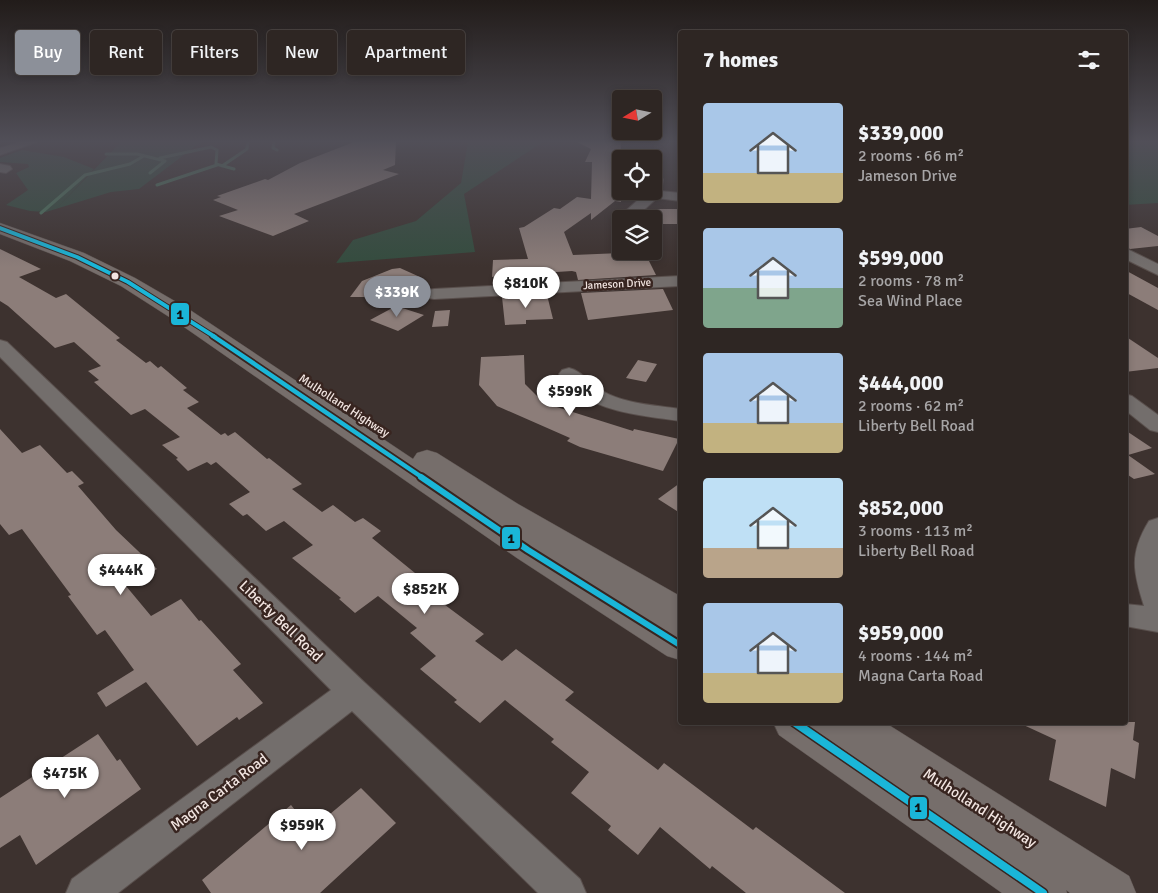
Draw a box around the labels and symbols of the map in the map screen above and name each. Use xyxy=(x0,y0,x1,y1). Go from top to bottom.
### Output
north arrow xyxy=(612,90,662,140)
pin: $810K xyxy=(491,266,561,309)
unlabelled marker xyxy=(110,271,120,281)
pin: $339K xyxy=(362,276,432,318)
street label: Jameson Drive xyxy=(583,276,651,292)
line badge: 1 xyxy=(170,302,190,326)
text: 1 xyxy=(176,306,184,323)
street label: Mulholland Highway xyxy=(296,371,393,441)
pin: $599K xyxy=(535,374,605,417)
line badge: 1 xyxy=(501,526,521,550)
text: 1 xyxy=(507,530,515,547)
pin: $444K xyxy=(86,554,156,596)
pin: $852K xyxy=(390,572,460,615)
street label: Liberty Bell Road xyxy=(235,577,327,665)
street label: Magna Carta Road xyxy=(167,749,271,834)
pin: $475K xyxy=(30,756,100,799)
street label: Mulholland Highway xyxy=(920,765,1040,851)
line badge: 1 xyxy=(909,796,928,820)
text: 1 xyxy=(914,799,922,816)
pin: $959K xyxy=(267,808,337,851)

